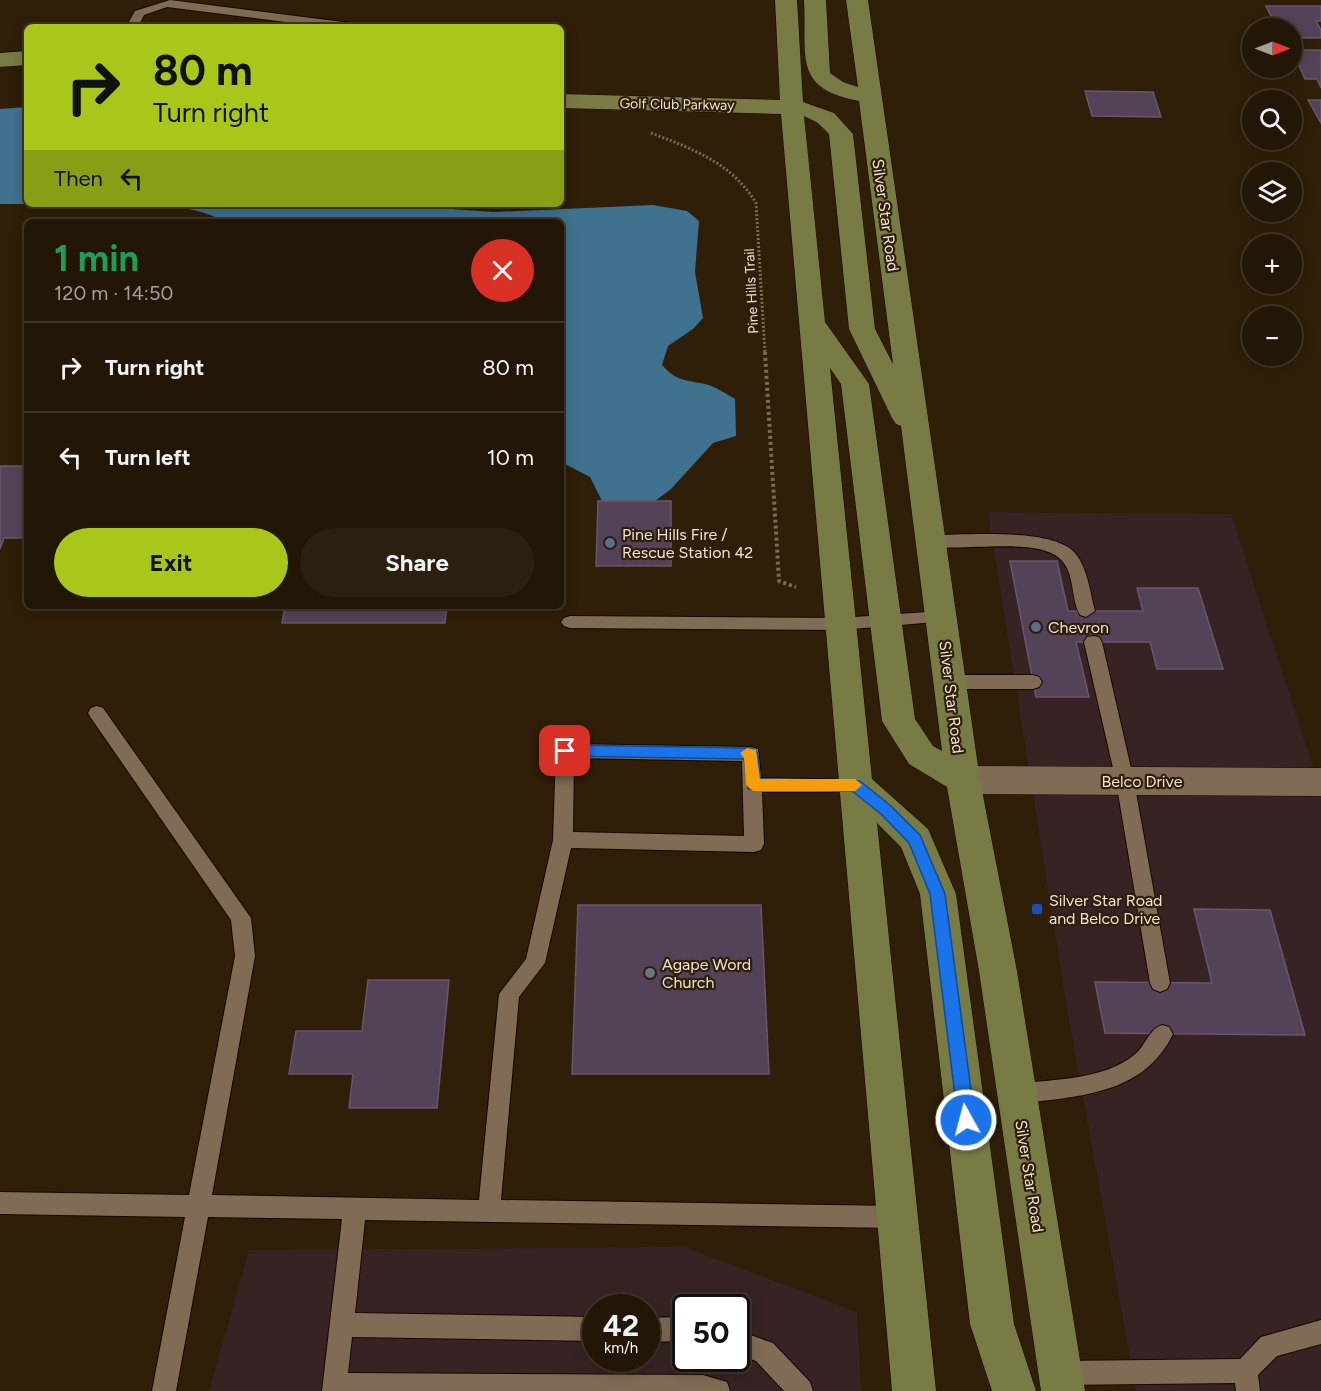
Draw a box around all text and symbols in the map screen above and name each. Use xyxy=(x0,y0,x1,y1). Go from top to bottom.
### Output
north arrow xyxy=(1242,18,1302,78)
map controls xyxy=(1242,18,1302,366)
text: 80 m xyxy=(153,45,253,96)
icon: right xyxy=(54,48,132,126)
button: search xyxy=(1242,90,1302,150)
street label: Golf Club Parkway xyxy=(619,95,735,114)
text: Turn right xyxy=(153,96,269,129)
street label: Silver Star Road xyxy=(868,158,903,273)
icon: left xyxy=(115,162,148,195)
button: layers xyxy=(1242,162,1302,222)
text: Then xyxy=(54,165,103,192)
button: + xyxy=(1242,234,1302,294)
text: 1 min xyxy=(54,237,139,280)
button: close xyxy=(471,239,534,302)
street label: Pine Hills Trail xyxy=(741,248,762,334)
text: 120 m · 14:50 xyxy=(54,281,173,305)
button: − xyxy=(1242,306,1302,366)
icon: right xyxy=(54,351,87,384)
text: Turn right xyxy=(105,354,204,381)
text: 80 m xyxy=(482,354,534,381)
icon: left xyxy=(54,441,87,474)
text: Turn left xyxy=(105,444,191,471)
text: 10 m xyxy=(487,444,534,471)
place label: Pine Hills Fire / Rescue Station 42 xyxy=(622,525,753,562)
button: Exit xyxy=(54,528,288,597)
button: Share xyxy=(300,528,534,597)
marker: Pine Hills Fire / Rescue Station 42 xyxy=(603,536,617,550)
place label: Chevron xyxy=(1048,618,1109,637)
marker: Chevron xyxy=(1029,620,1043,634)
street label: Silver Star Road xyxy=(935,640,968,755)
pin xyxy=(539,725,590,776)
icon: arrive xyxy=(548,734,581,767)
street label: Belco Drive xyxy=(1102,772,1183,791)
place label: Silver Star Road and Belco Drive xyxy=(1049,891,1162,928)
marker: Silver Star Road and Belco Drive xyxy=(1030,902,1044,916)
place label: Agape Word Church xyxy=(662,955,751,992)
marker: Agape Word Church xyxy=(643,966,657,980)
position arrow xyxy=(934,1088,998,1152)
street label: Silver Star Road xyxy=(1011,1119,1048,1234)
speed limit sign: 50 xyxy=(672,1294,750,1372)
text: 42 xyxy=(603,1307,639,1344)
text: km/h xyxy=(604,1339,638,1357)

